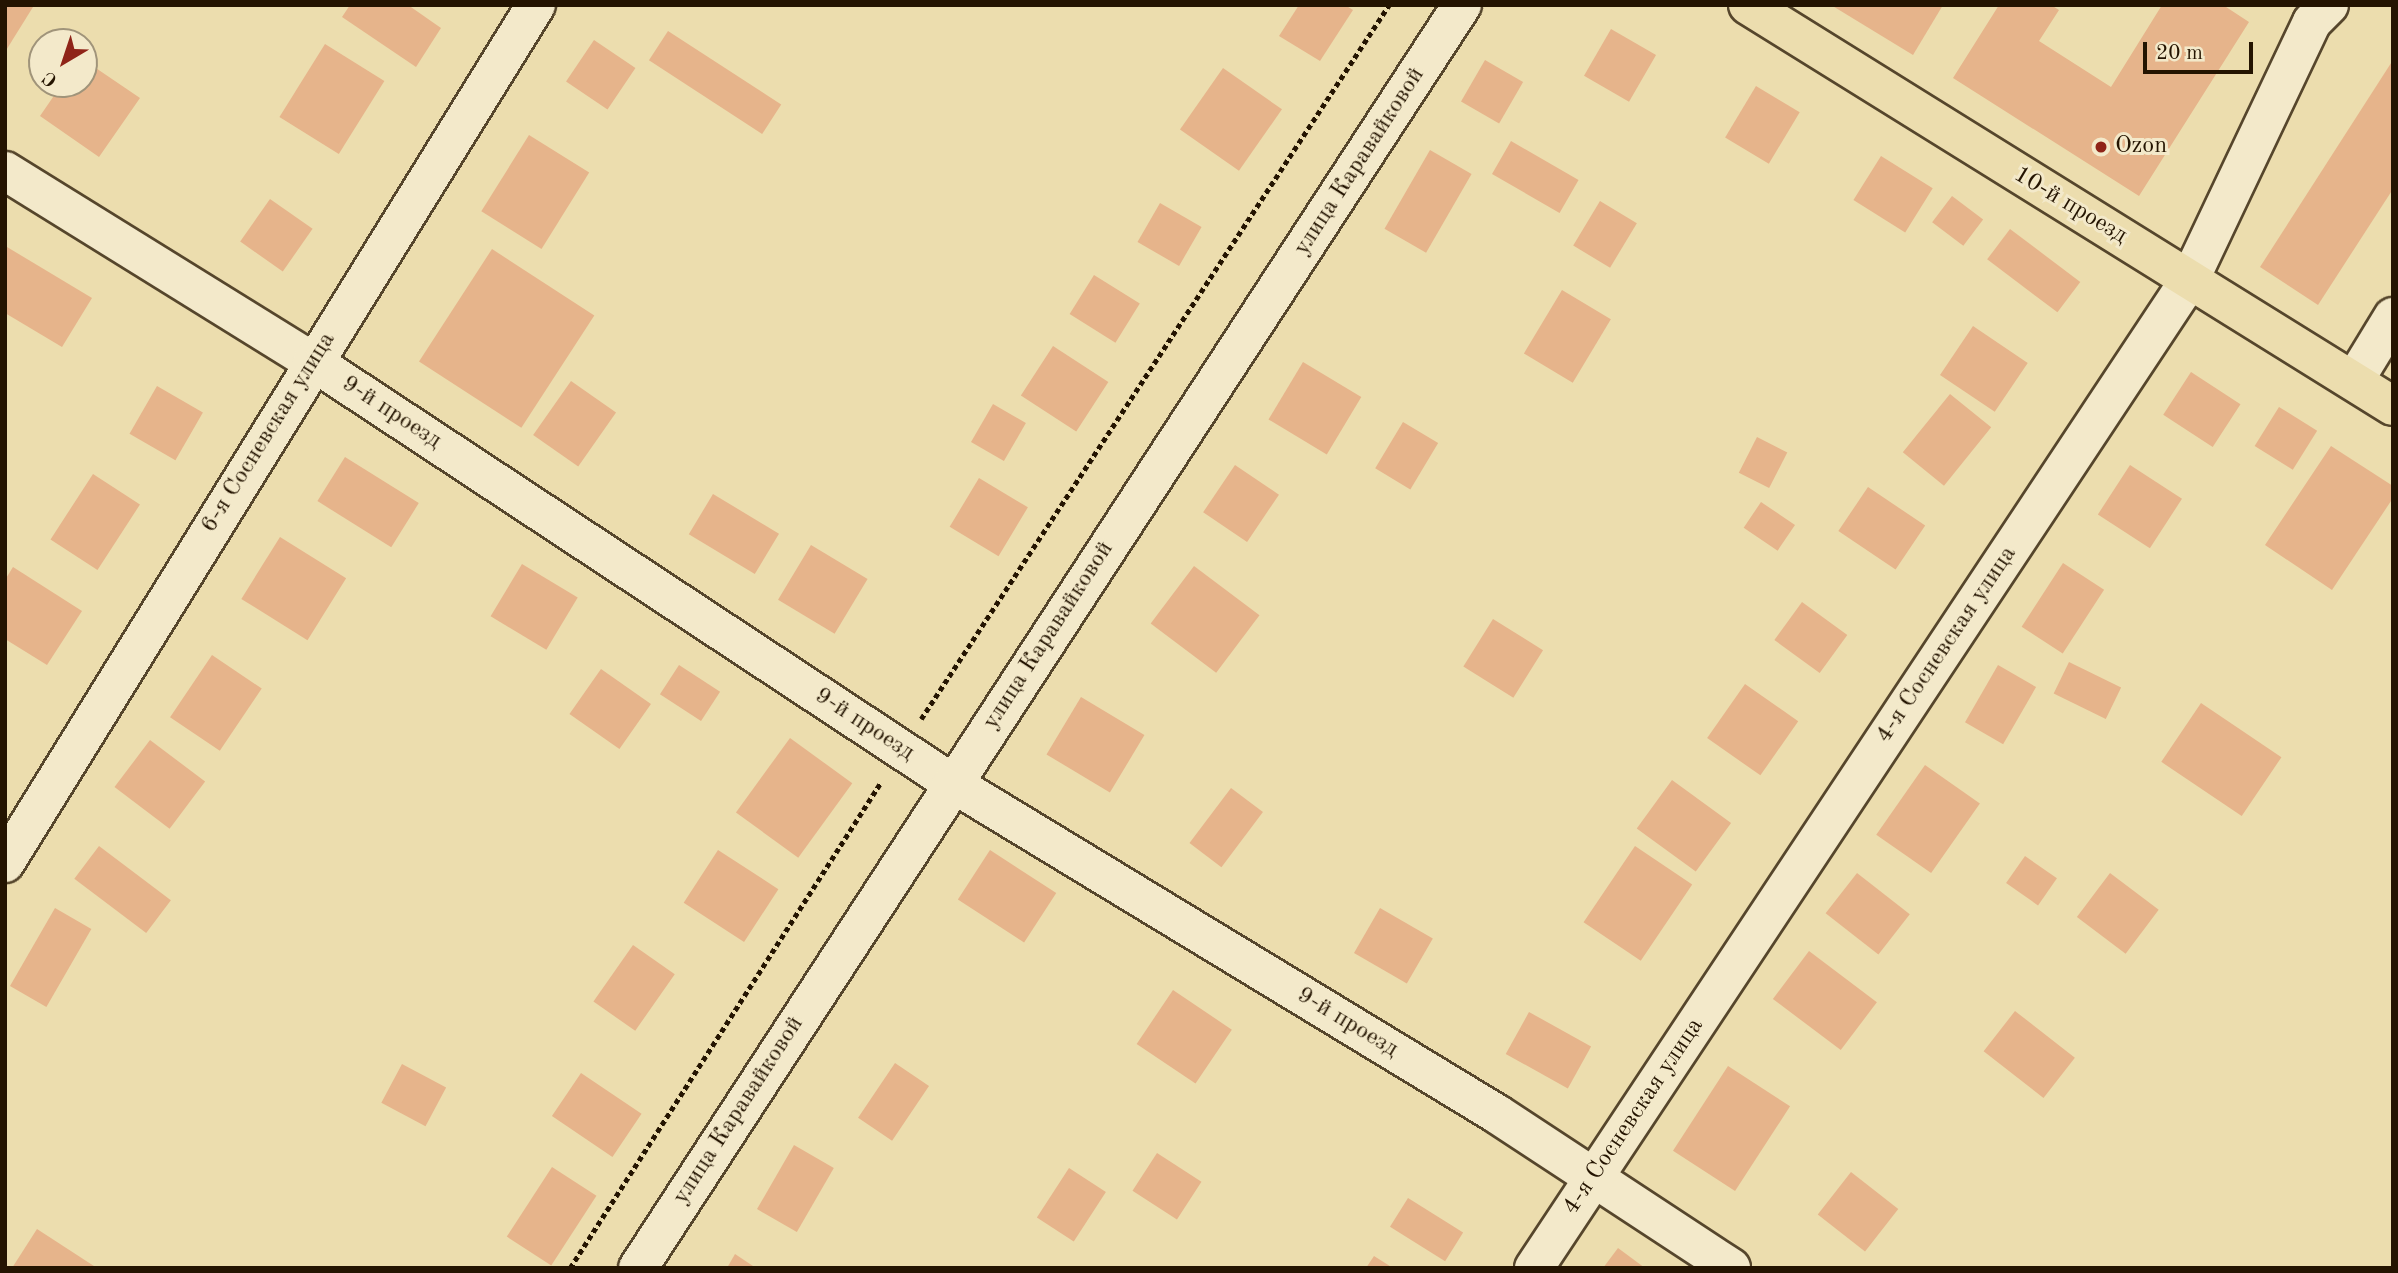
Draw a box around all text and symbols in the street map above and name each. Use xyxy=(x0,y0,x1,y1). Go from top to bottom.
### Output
north arrow xyxy=(28,28,98,98)
scale bar xyxy=(2146,28,2256,72)
text: 20 m xyxy=(2156,43,2203,64)
street label: улица Каравайковой xyxy=(1288,63,1432,261)
text: С xyxy=(40,67,62,89)
place label: Ozon xyxy=(2115,133,2167,161)
marker: Ozon xyxy=(2093,139,2109,155)
street label: 10-й проезд xyxy=(2008,161,2132,251)
street label: 6-я Сосневская улица xyxy=(196,327,342,539)
street label: 9-й проезд xyxy=(336,370,446,456)
street label: улица Каравайковой xyxy=(977,537,1121,735)
street label: 4-я Сосневская улица xyxy=(1870,541,2024,749)
street label: 9-й проезд xyxy=(809,682,919,768)
street label: 9-й проезд xyxy=(1291,982,1403,1064)
street label: улица Каравайковой xyxy=(667,1012,811,1210)
street label: 4-я Сосневская улица xyxy=(1557,1013,1711,1221)

